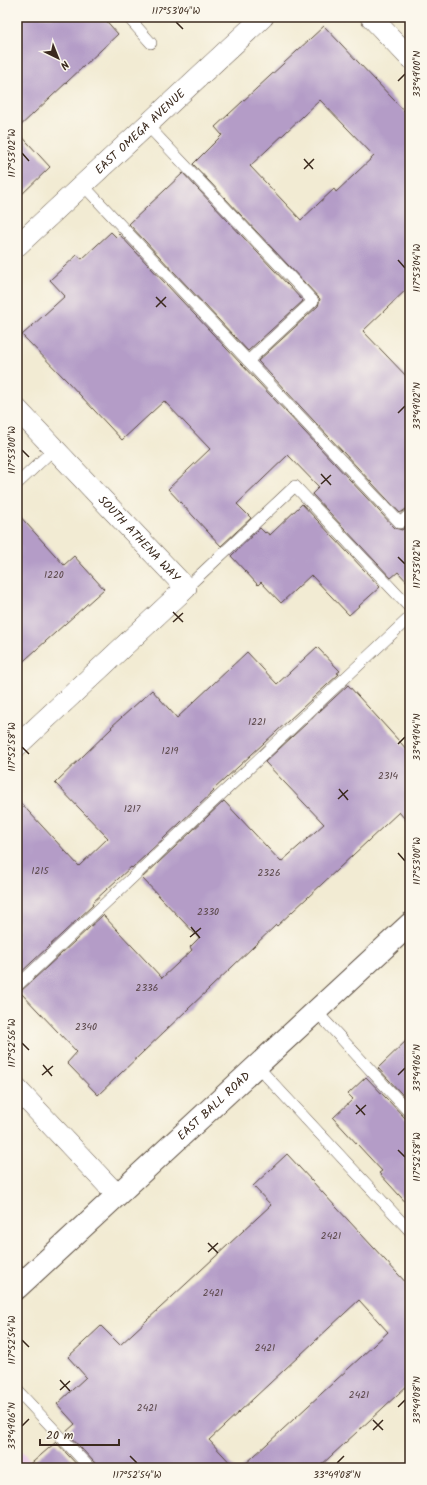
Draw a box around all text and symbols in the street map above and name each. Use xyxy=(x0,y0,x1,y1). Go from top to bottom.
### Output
text: 117°53'04"W xyxy=(152,3,200,19)
north arrow xyxy=(38,38,78,78)
text: 33°49'00"N xyxy=(409,50,425,97)
text: N xyxy=(55,56,73,74)
street label: EAST OMEGA AVENUE xyxy=(90,84,190,179)
text: 117°53'02"W xyxy=(4,128,20,177)
text: 117°53'04"W xyxy=(409,244,425,292)
text: 33°49'02"N xyxy=(409,382,425,430)
text: 117°53'00"W xyxy=(4,426,20,474)
street label: SOUTH ATHENA WAY xyxy=(94,491,186,587)
text: 117°53'02"W xyxy=(409,539,425,588)
house number: 1220 xyxy=(44,567,64,583)
text: 33°49'04"N xyxy=(409,713,425,761)
house number: 1221 xyxy=(248,714,266,730)
text: 117°52'58"W xyxy=(4,722,20,772)
house number: 1219 xyxy=(162,743,179,759)
house number: 2314 xyxy=(378,768,399,784)
house number: 1217 xyxy=(124,801,141,817)
text: 117°53'00"W xyxy=(409,837,425,885)
house number: 1215 xyxy=(31,863,49,879)
house number: 2326 xyxy=(258,865,280,881)
house number: 2330 xyxy=(197,904,219,920)
house number: 2336 xyxy=(136,980,158,996)
text: 117°52'56"W xyxy=(4,1018,20,1067)
house number: 2340 xyxy=(75,1019,97,1035)
text: 33°49'06"N xyxy=(409,1044,425,1092)
street label: EAST BALL ROAD xyxy=(173,1067,255,1145)
text: 117°52'58"W xyxy=(409,1132,425,1182)
house number: 2421 xyxy=(321,1228,341,1244)
house number: 2421 xyxy=(203,1285,223,1301)
text: 117°52'54"W xyxy=(4,1315,20,1364)
house number: 2421 xyxy=(255,1340,275,1356)
text: 33°49'08"N xyxy=(409,1376,425,1424)
house number: 2421 xyxy=(349,1387,369,1403)
house number: 2421 xyxy=(137,1400,157,1416)
text: 33°49'06"N xyxy=(4,1402,20,1450)
scale bar xyxy=(40,1421,119,1447)
text: 20 m xyxy=(46,1426,74,1445)
text: 117°52'54"W xyxy=(113,1467,162,1483)
text: 33°49'08"N xyxy=(313,1467,361,1483)

